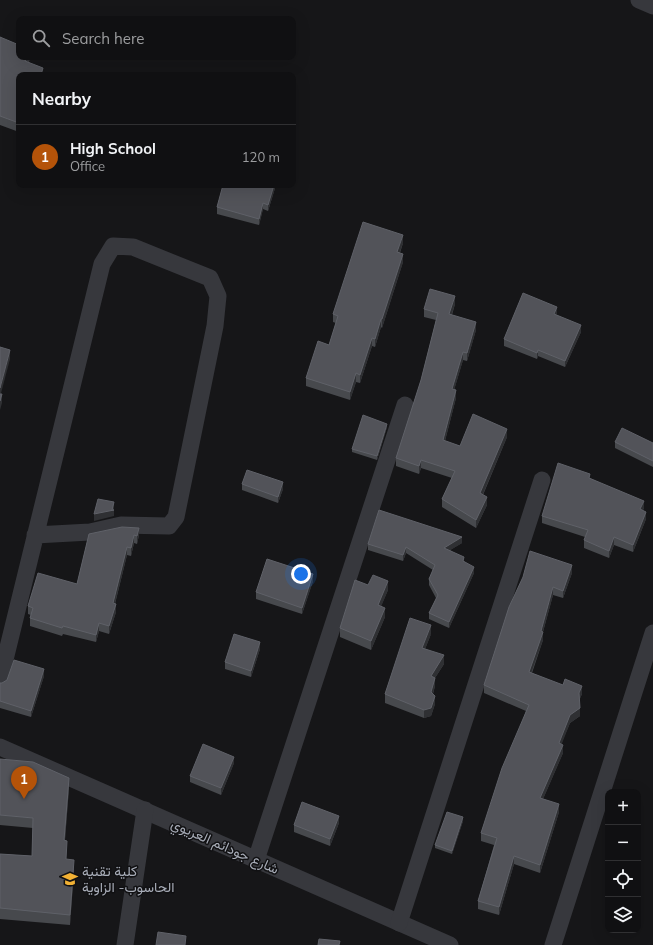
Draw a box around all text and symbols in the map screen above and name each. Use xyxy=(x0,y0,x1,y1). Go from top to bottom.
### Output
search box xyxy=(16,16,296,60)
icon: search xyxy=(30,27,52,49)
text: Search here xyxy=(62,29,144,48)
text: Nearby xyxy=(32,88,91,109)
text: High School xyxy=(70,139,156,158)
text: 1 xyxy=(41,149,49,165)
text: 120 m xyxy=(242,149,280,165)
text: Office xyxy=(70,158,105,174)
your location xyxy=(291,564,311,584)
pin: 1 xyxy=(11,766,37,799)
map controls xyxy=(605,789,641,933)
button: + xyxy=(605,789,641,825)
street label: شارع جودائم العريوي xyxy=(167,814,282,881)
button: − xyxy=(605,825,641,861)
button: locate xyxy=(605,861,641,897)
place label: كلية تقنية الحاسوب- الزاوية xyxy=(82,862,174,896)
school or university icon: كلية تقنية الحاسوب- الزاوية xyxy=(61,870,79,888)
button: layers xyxy=(605,897,641,933)

